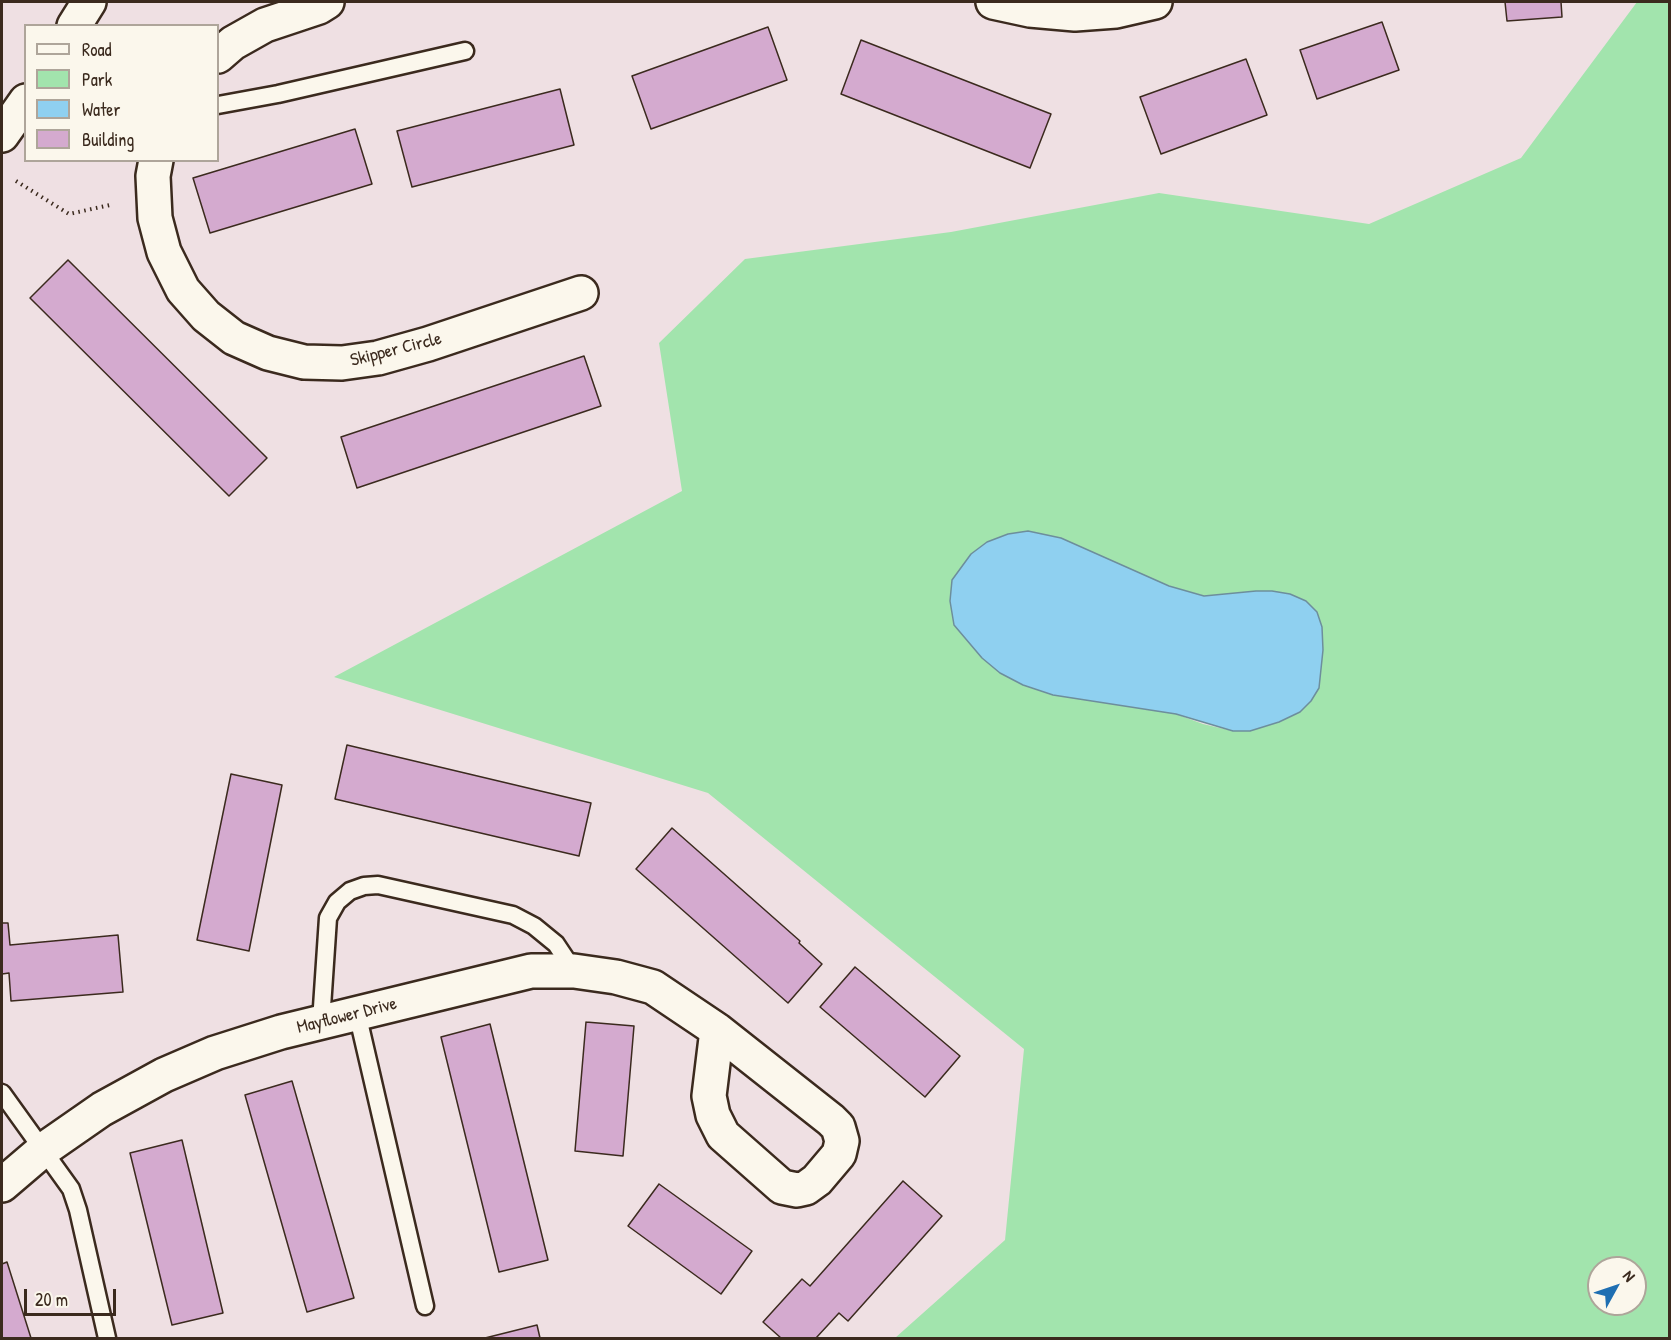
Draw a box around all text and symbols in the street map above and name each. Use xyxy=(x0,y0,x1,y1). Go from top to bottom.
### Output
legend xyxy=(24,24,219,162)
text: Road xyxy=(82,37,112,62)
text: Park xyxy=(82,67,112,92)
text: Water xyxy=(82,97,120,122)
text: Building xyxy=(82,127,134,152)
street label: Skipper Circle xyxy=(348,328,444,372)
street label: Mayflower Drive xyxy=(295,993,399,1039)
north arrow xyxy=(1587,1256,1647,1316)
text: N xyxy=(1618,1265,1640,1286)
scale bar xyxy=(27,1277,118,1315)
text: 20 m xyxy=(35,1287,68,1312)

